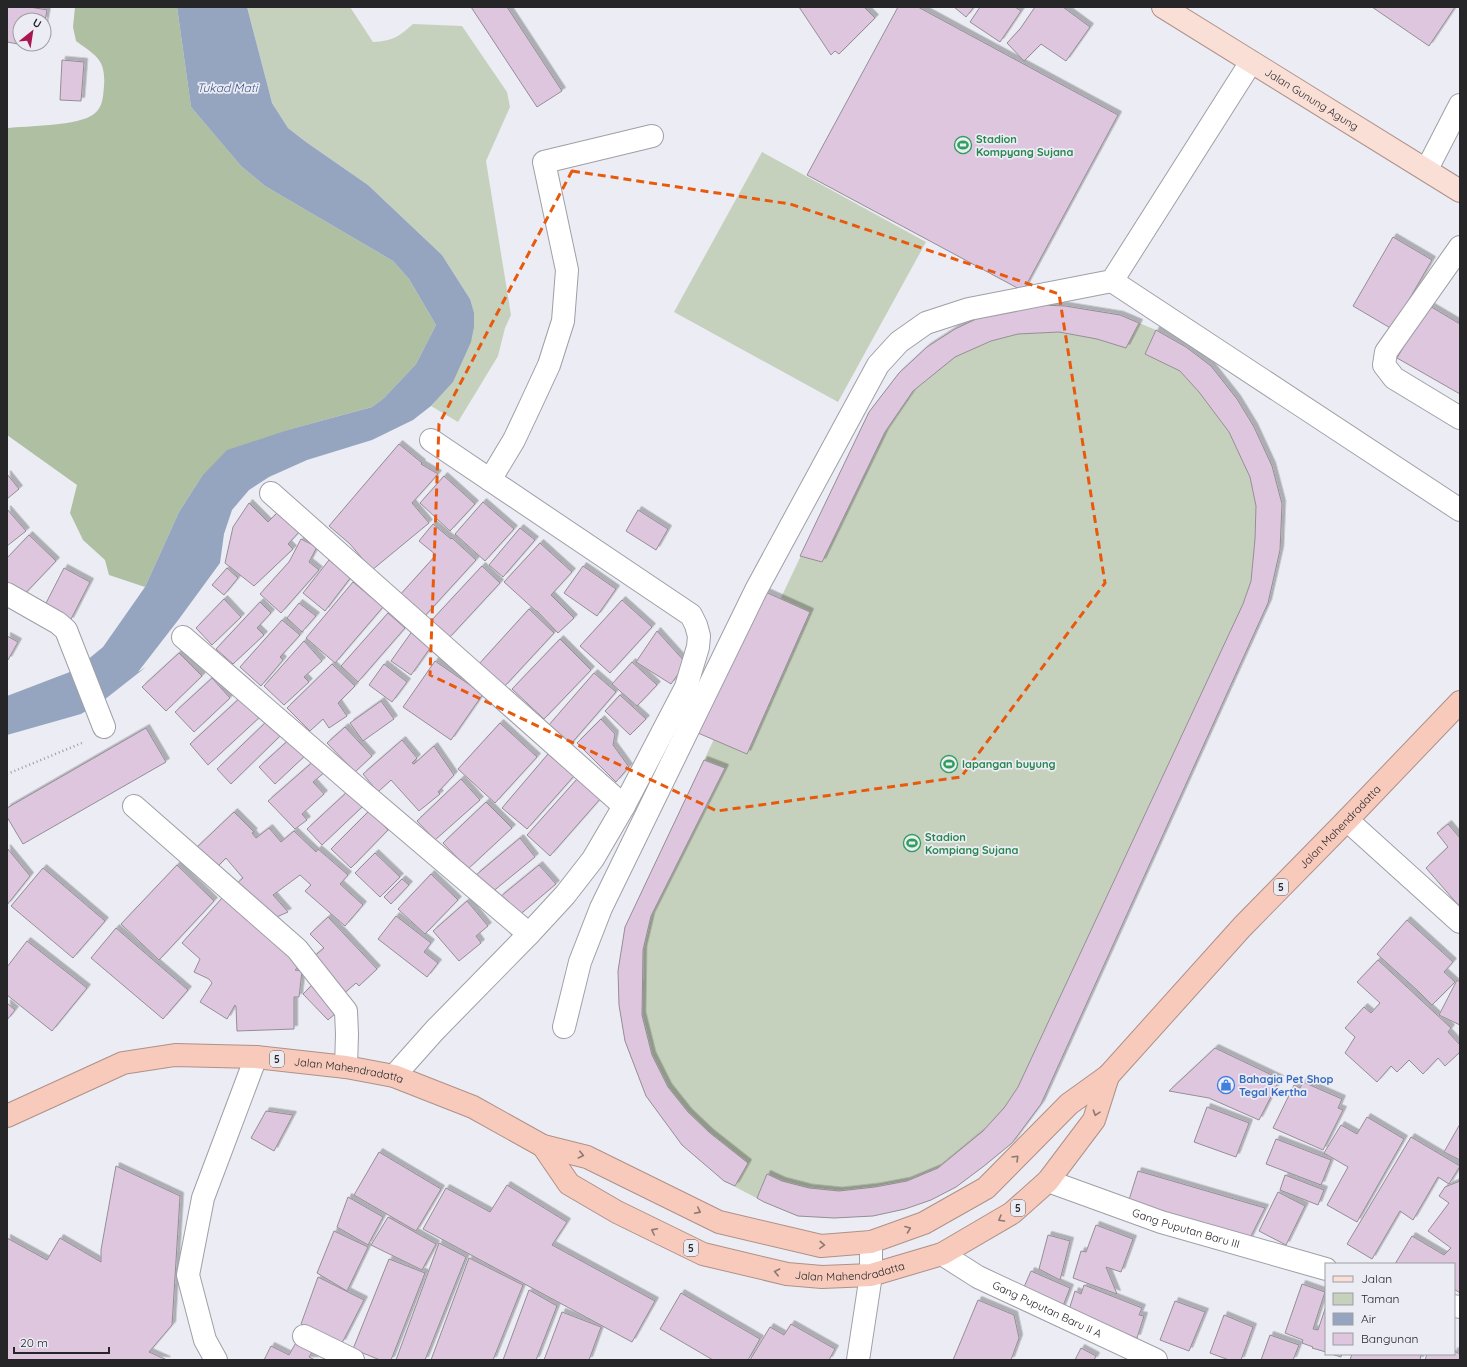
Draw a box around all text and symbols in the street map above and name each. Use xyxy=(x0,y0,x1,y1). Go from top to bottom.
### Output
north arrow xyxy=(12,12,52,52)
text: U xyxy=(30,15,44,31)
street label: Jalan Gunung Agung xyxy=(1262,65,1361,133)
water label: Tukad Mati xyxy=(197,80,259,95)
place label: Stadion Kompyang Sujana xyxy=(976,132,1073,159)
sports icon: Stadion Kompyang Sujana xyxy=(953,135,973,155)
sports icon: lapangan buyung xyxy=(939,754,959,774)
place label: lapangan buyung xyxy=(962,757,1056,771)
street label: Jalan Mahendradatta xyxy=(1296,782,1384,872)
place label: Stadion Kompiang Sujana xyxy=(925,830,1019,857)
sports icon: Stadion Kompiang Sujana xyxy=(902,833,922,853)
road number: 5 xyxy=(1274,879,1288,895)
road number: 5 xyxy=(270,1051,284,1067)
street label: Jalan Mahendradatta xyxy=(293,1054,406,1086)
place label: Bahagia Pet Shop Tegal Kertha xyxy=(1239,1072,1334,1099)
shop icon: Bahagia Pet Shop Tegal Kertha xyxy=(1216,1075,1236,1095)
one-way arrow xyxy=(1092,1110,1101,1117)
one-way arrow xyxy=(577,1150,584,1159)
one-way arrow xyxy=(1011,1155,1019,1163)
road number: 5 xyxy=(1011,1200,1025,1216)
street label: Gang Puputan Baru III xyxy=(1130,1205,1242,1251)
one-way arrow xyxy=(693,1206,701,1214)
one-way arrow xyxy=(998,1215,1005,1222)
one-way arrow xyxy=(905,1226,912,1234)
one-way arrow xyxy=(651,1228,658,1235)
road number: 5 xyxy=(684,1240,698,1256)
one-way arrow xyxy=(819,1241,825,1249)
street label: Jalan Mahendradatta xyxy=(794,1258,906,1284)
legend xyxy=(1325,1263,1455,1355)
one-way arrow xyxy=(773,1268,780,1276)
text: Jalan xyxy=(1361,1271,1392,1286)
street label: Gang Puputan Baru II A xyxy=(990,1278,1104,1341)
text: Taman xyxy=(1361,1291,1399,1306)
text: Air xyxy=(1361,1311,1376,1326)
scale bar xyxy=(14,1329,109,1355)
text: Bangunan xyxy=(1361,1331,1418,1346)
text: 20 m xyxy=(20,1335,48,1350)

